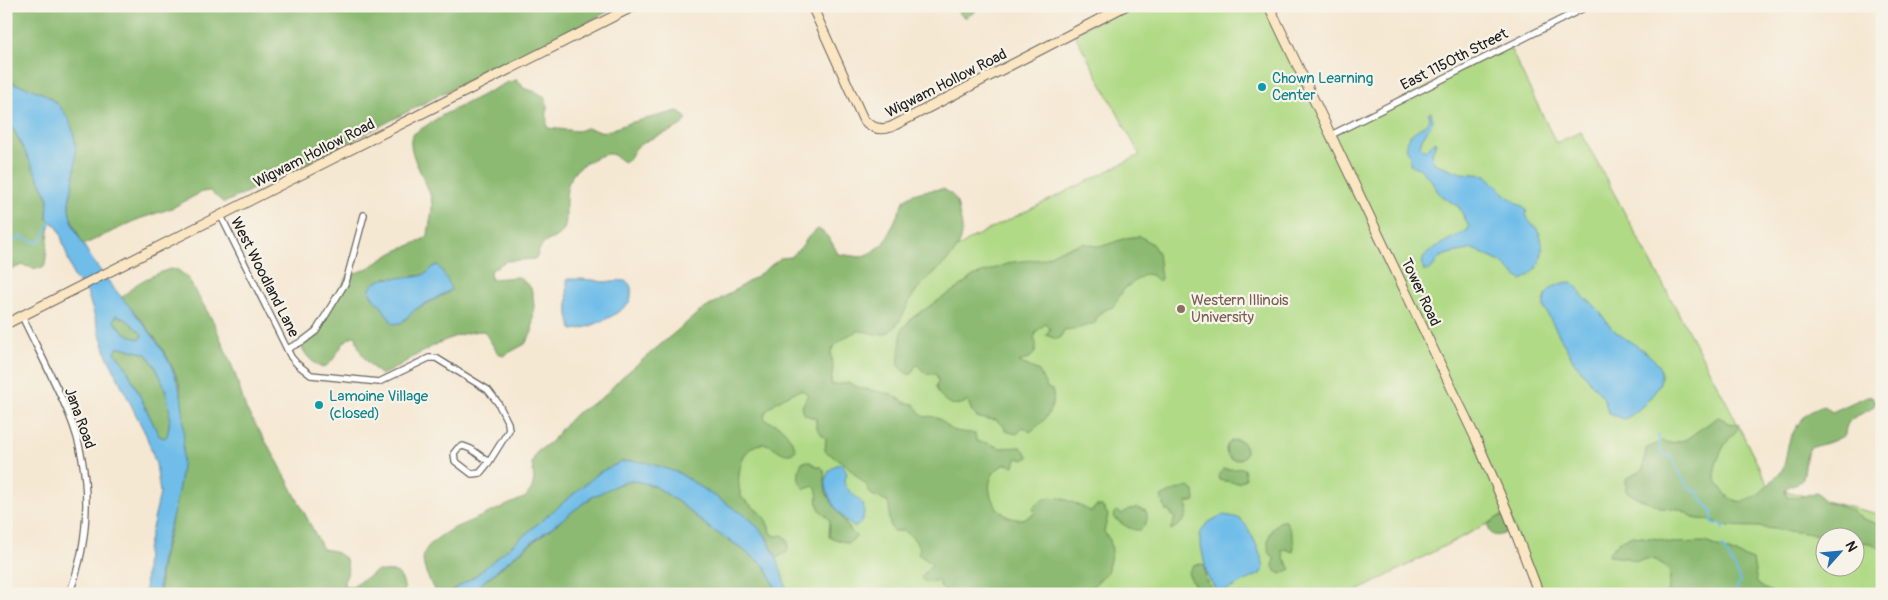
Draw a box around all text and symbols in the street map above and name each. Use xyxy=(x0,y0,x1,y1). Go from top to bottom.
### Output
street label: East 1150th Street xyxy=(1397,24,1512,95)
street label: Wigwam Hollow Road xyxy=(882,45,1010,122)
place label: Chown Learning Center xyxy=(1272,69,1373,105)
marker: Chown Learning Center xyxy=(1256,81,1268,93)
street label: Wigwam Hollow Road xyxy=(250,115,378,192)
street label: West Woodland Lane xyxy=(226,214,303,341)
street label: Tower Road xyxy=(1397,255,1445,329)
place label: Western Illinois University xyxy=(1191,291,1289,327)
marker: Western Illinois University xyxy=(1175,303,1187,315)
street label: Jana Road xyxy=(60,385,99,451)
place label: Lamoine Village (closed) xyxy=(329,387,429,423)
marker: Lamoine Village (closed) xyxy=(313,399,325,411)
north arrow xyxy=(1816,528,1866,578)
text: N xyxy=(1841,538,1861,554)

